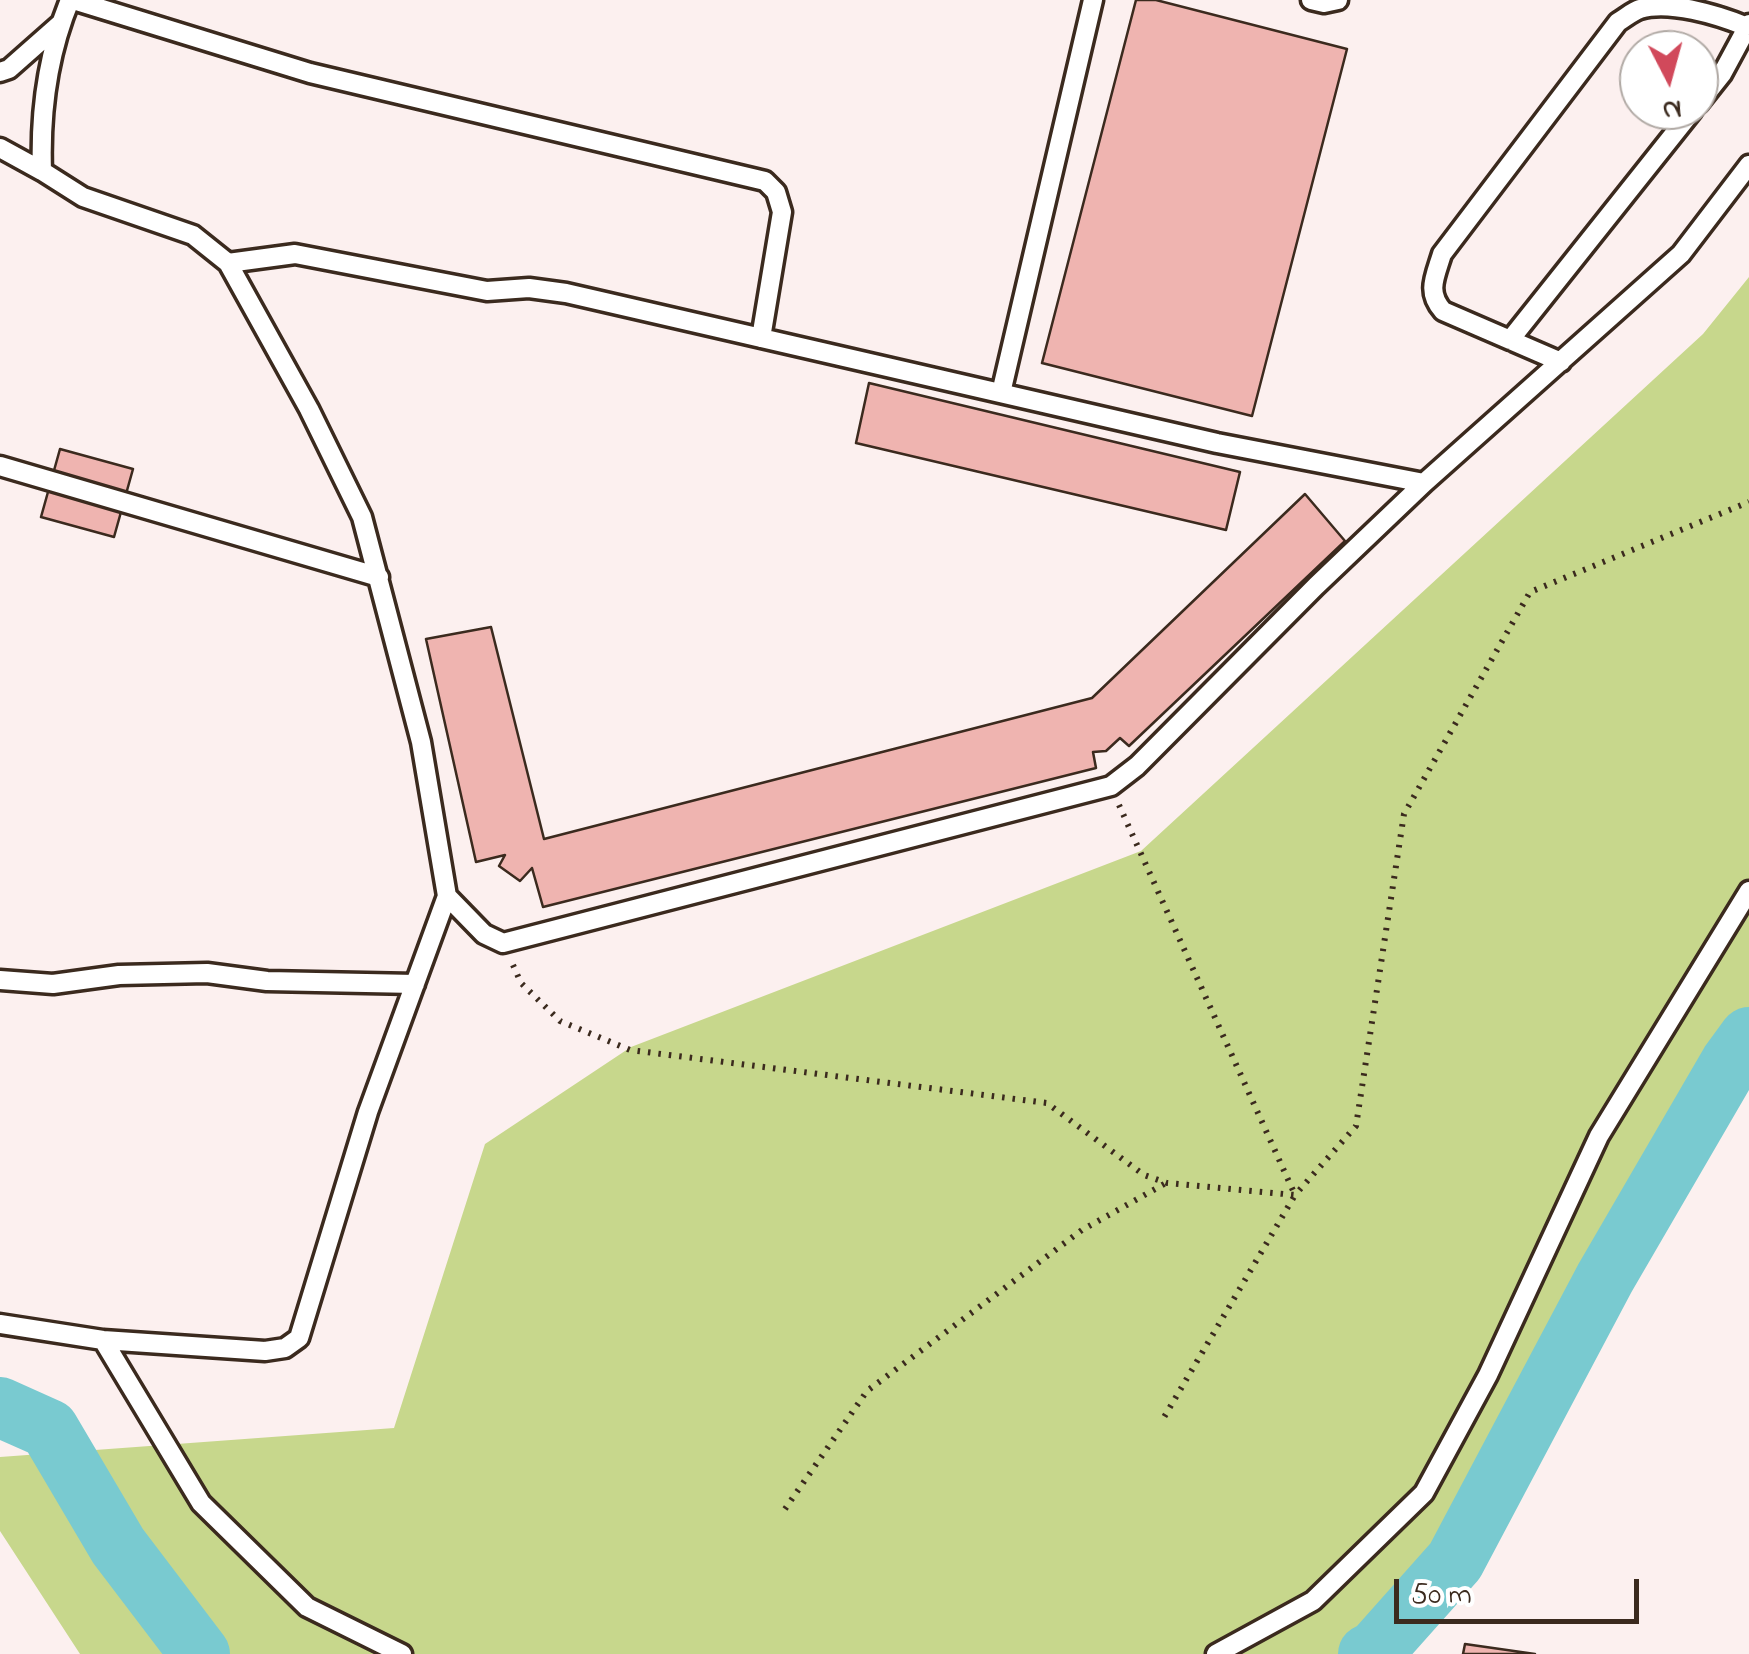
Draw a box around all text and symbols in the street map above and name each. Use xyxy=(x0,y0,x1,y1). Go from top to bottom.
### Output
north arrow xyxy=(1619,30,1719,130)
text: N xyxy=(1660,87,1684,130)
scale bar xyxy=(1399,1559,1644,1621)
text: 50 m xyxy=(1411,1574,1472,1618)

